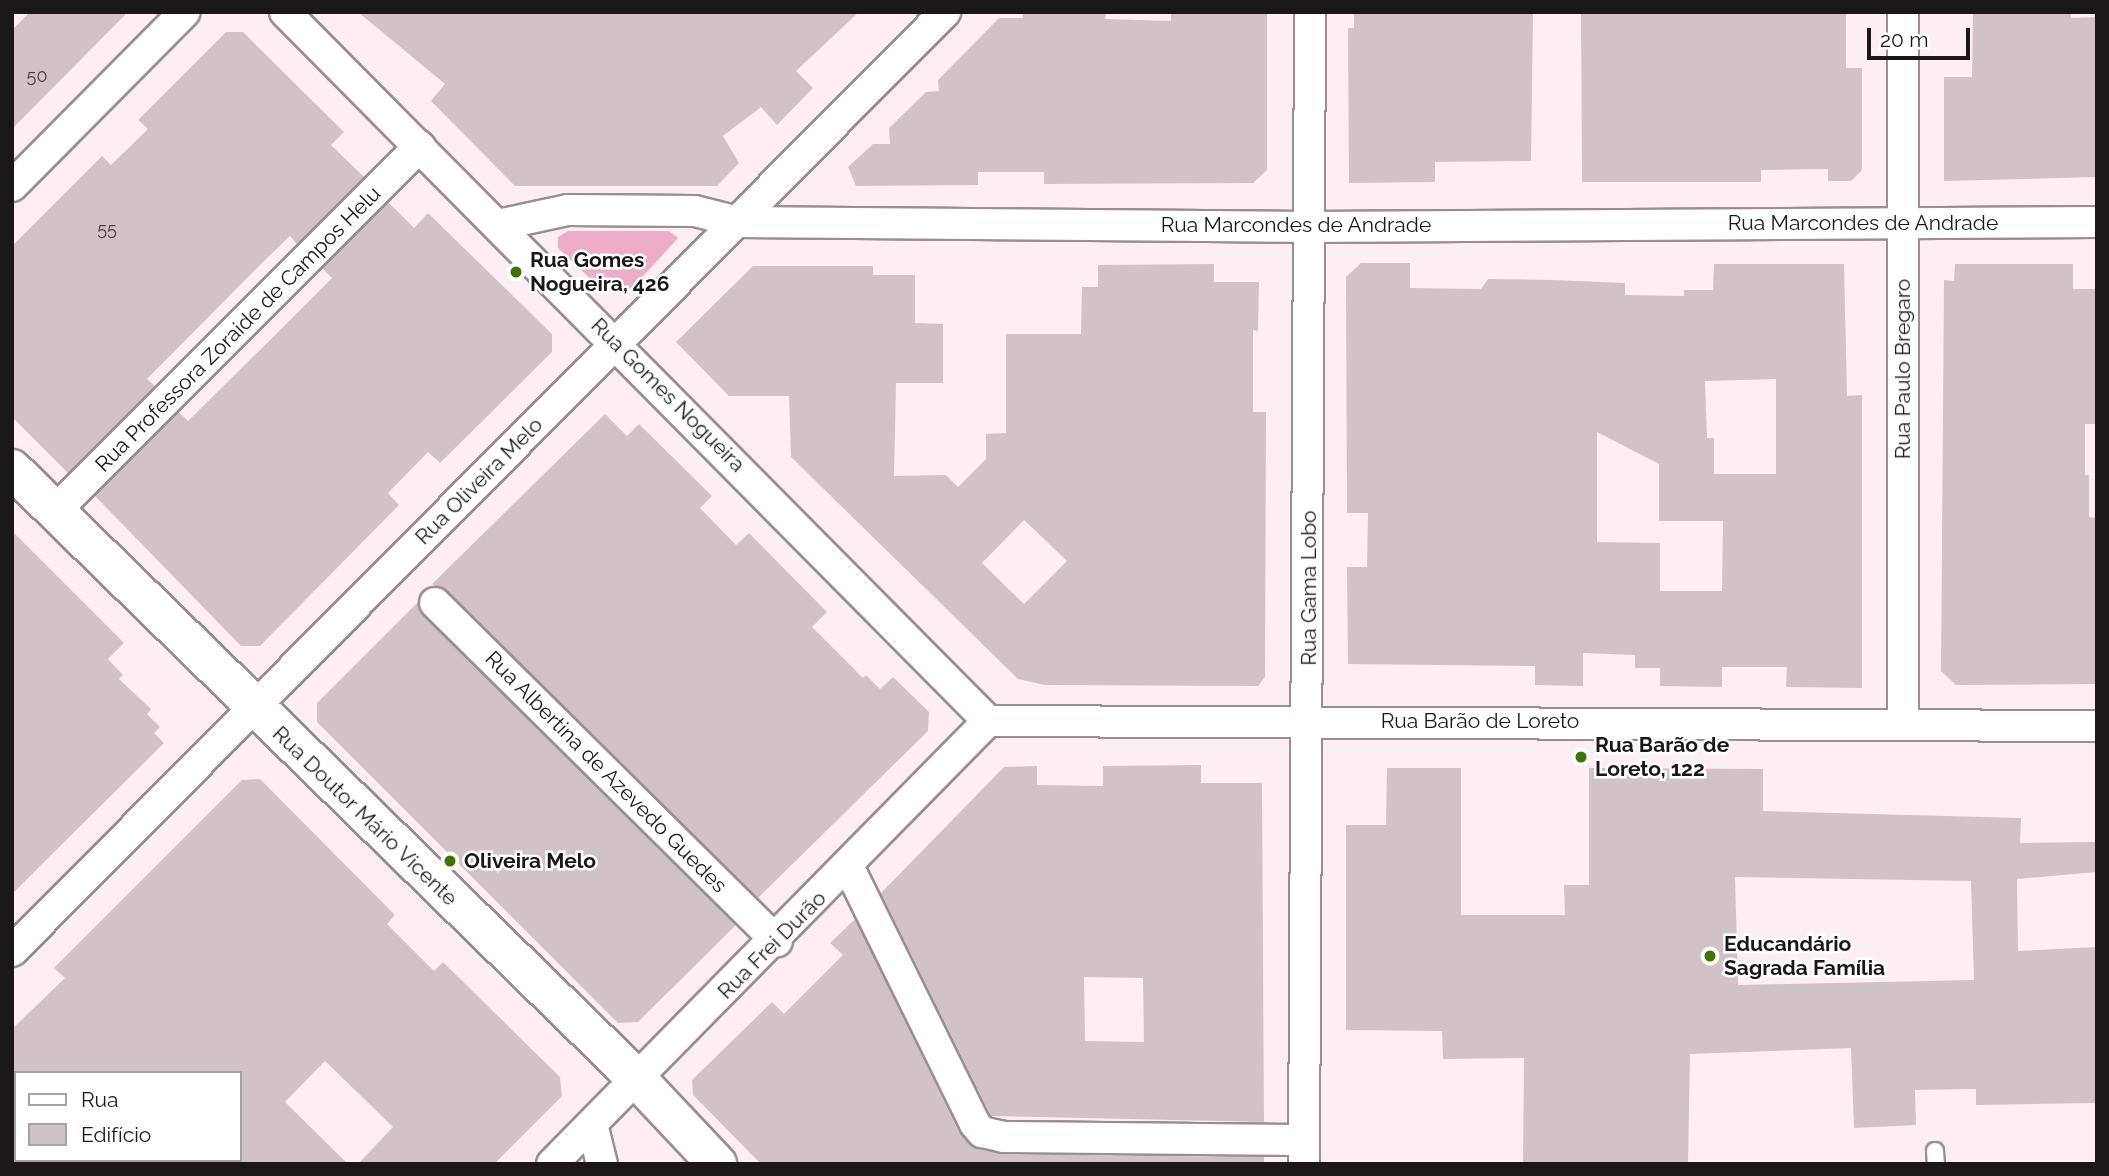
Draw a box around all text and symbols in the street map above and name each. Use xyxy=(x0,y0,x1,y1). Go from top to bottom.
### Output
scale bar xyxy=(1871,14,1974,58)
text: 20 m xyxy=(1880,27,1928,52)
house number: 50 xyxy=(27,65,47,87)
street label: Rua Professora Zoraide de Campos Helu xyxy=(90,181,386,477)
street label: Rua Marcondes de Andrade xyxy=(1727,210,1999,236)
street label: Rua Marcondes de Andrade xyxy=(1160,212,1432,238)
house number: 55 xyxy=(97,218,117,240)
place label: Rua Gomes Nogueira, 426 xyxy=(530,247,669,297)
marker: Rua Gomes Nogueira, 426 xyxy=(508,264,524,280)
street label: Rua Paulo Bregaro xyxy=(1890,279,1916,459)
street label: Rua Gomes Nogueira xyxy=(586,313,750,477)
street label: Rua Oliveira Melo xyxy=(410,412,548,550)
street label: Rua Gama Lobo xyxy=(1296,510,1322,666)
street label: Rua Albertina de Azevedo Guedes xyxy=(480,646,732,898)
street label: Rua Barão de Loreto xyxy=(1381,708,1579,734)
street label: Rua Doutor Mário Vicente xyxy=(267,721,463,911)
place label: Rua Barão de Loreto, 122 xyxy=(1595,732,1729,782)
marker: Rua Barão de Loreto, 122 xyxy=(1573,749,1589,765)
place label: Oliveira Melo xyxy=(464,848,596,874)
marker: Oliveira Melo xyxy=(442,853,458,869)
street label: Rua Frei Durão xyxy=(713,886,831,1004)
place label: Educandário Sagrada Família xyxy=(1724,931,1885,981)
marker: Educandário Sagrada Família xyxy=(1702,948,1718,964)
legend xyxy=(14,1071,242,1162)
text: Rua xyxy=(81,1087,118,1112)
text: Edifício xyxy=(81,1122,151,1147)

